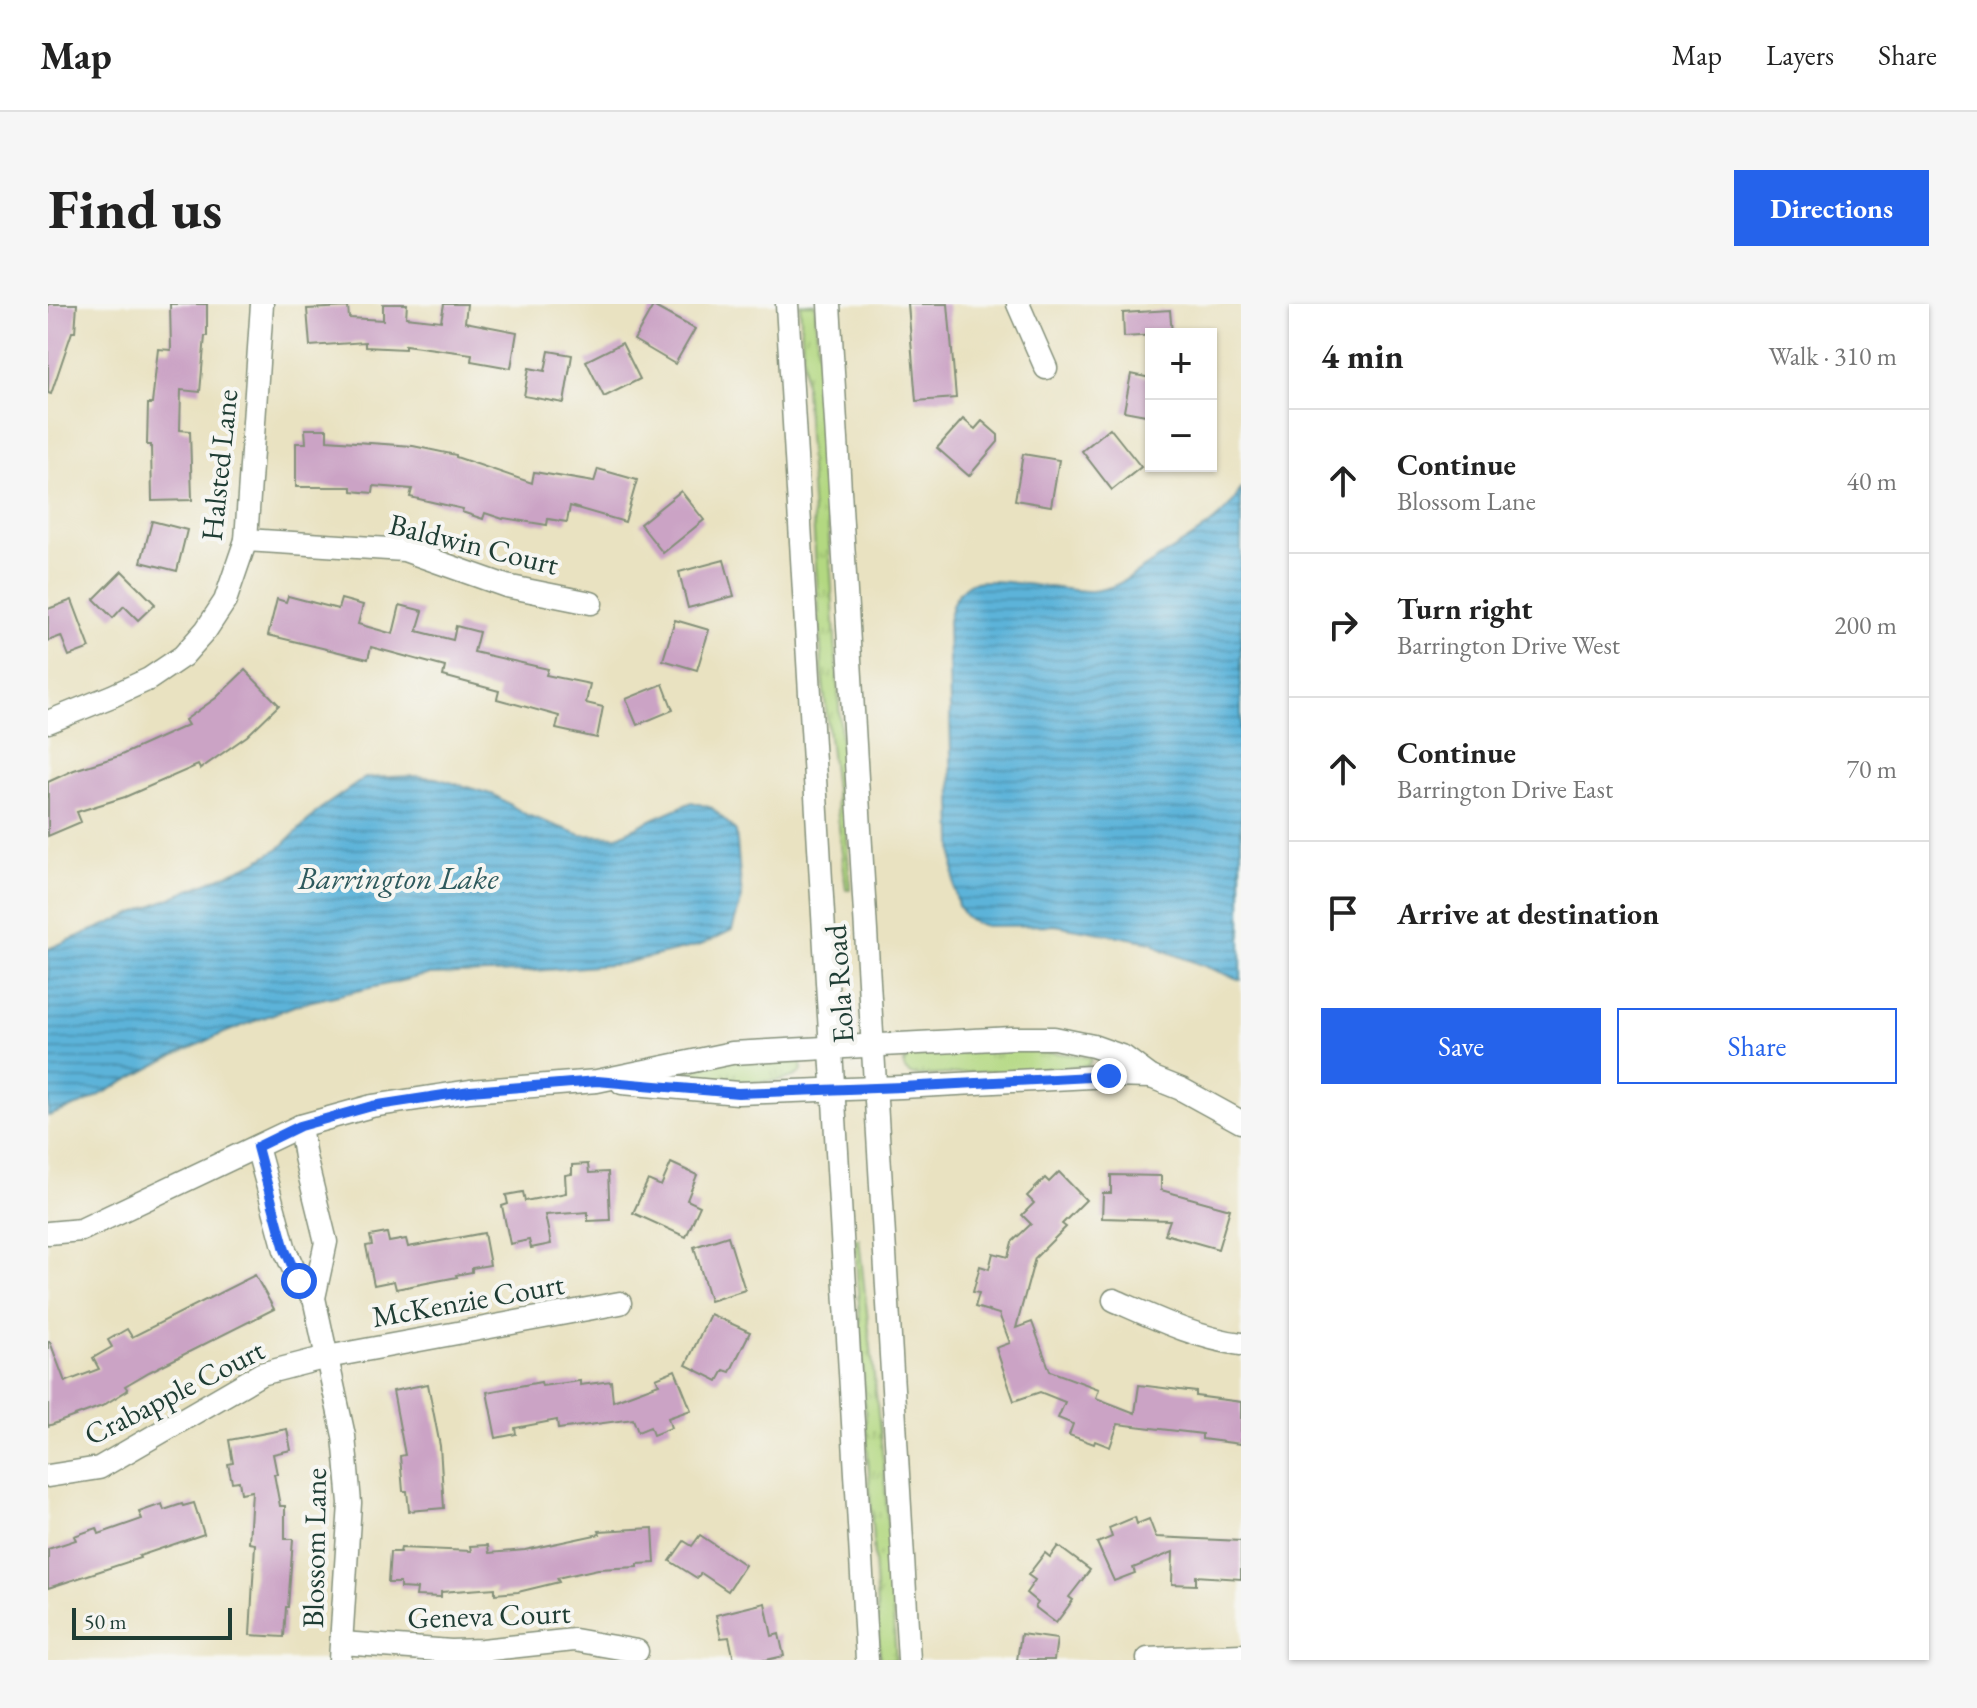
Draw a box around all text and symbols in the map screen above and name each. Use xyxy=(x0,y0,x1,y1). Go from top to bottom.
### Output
text: Map xyxy=(40,31,112,80)
text: Map xyxy=(1672,37,1722,73)
text: Layers xyxy=(1766,37,1834,73)
text: Share xyxy=(1878,37,1937,73)
button: Directions xyxy=(1734,170,1929,246)
text: Find us xyxy=(48,172,222,245)
map controls xyxy=(1145,328,1217,472)
button: + xyxy=(1145,328,1217,400)
text: 4 min xyxy=(1321,334,1404,378)
text: Walk · 310 m xyxy=(1769,339,1897,373)
street label: Halsted Lane xyxy=(192,387,246,543)
button: − xyxy=(1145,400,1217,472)
text: Continue xyxy=(1397,445,1516,484)
icon: ahead xyxy=(1321,459,1365,503)
text: 40 m xyxy=(1847,464,1897,498)
text: Blossom Lane xyxy=(1397,484,1536,518)
street label: Baldwin Court xyxy=(385,504,563,584)
text: Turn right xyxy=(1397,589,1533,628)
icon: right xyxy=(1321,603,1365,647)
text: 200 m xyxy=(1834,608,1897,642)
text: Barrington Drive West xyxy=(1397,628,1620,662)
text: Continue xyxy=(1397,733,1516,772)
icon: ahead xyxy=(1321,747,1365,791)
text: 70 m xyxy=(1847,752,1897,786)
text: Barrington Drive East xyxy=(1397,772,1613,806)
water label: Barrington Lake xyxy=(297,857,499,899)
icon: arrive xyxy=(1321,891,1365,935)
text: Arrive at destination xyxy=(1397,894,1659,933)
street label: Eola Road xyxy=(815,923,863,1044)
button: Save xyxy=(1321,1008,1601,1084)
button: Share xyxy=(1617,1008,1897,1084)
route end xyxy=(1091,1058,1127,1094)
route start xyxy=(281,1263,317,1299)
street label: McKenzie Court xyxy=(369,1264,568,1336)
street label: Crabapple Court xyxy=(77,1330,271,1454)
street label: Blossom Lane xyxy=(293,1468,335,1628)
street label: Geneva Court xyxy=(407,1593,572,1637)
scale bar xyxy=(72,1604,232,1640)
text: 50 m xyxy=(84,1607,127,1636)

